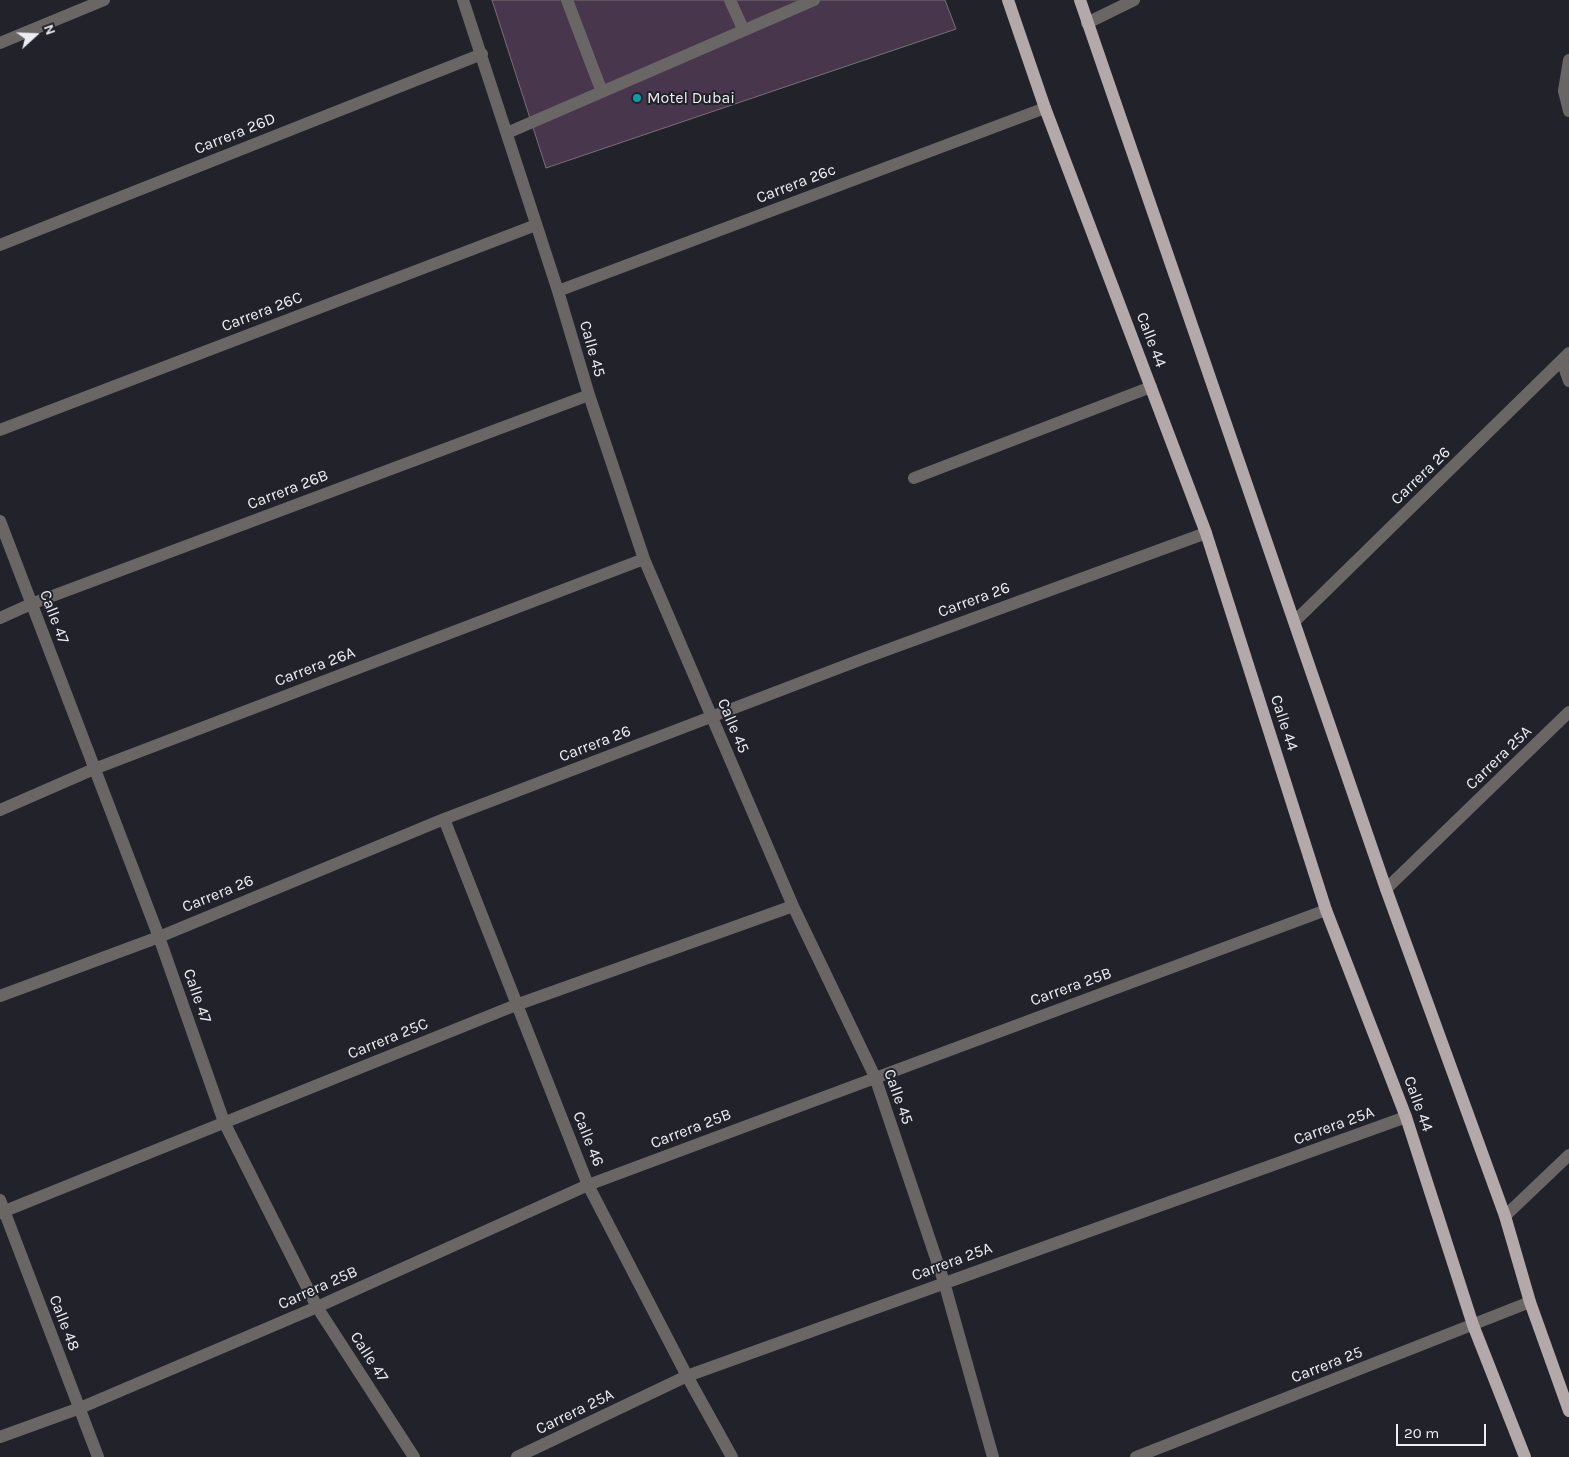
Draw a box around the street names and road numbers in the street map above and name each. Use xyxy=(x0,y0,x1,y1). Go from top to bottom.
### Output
street label: Carrera 26D xyxy=(192,109,278,159)
street label: Carrera 26c xyxy=(754,160,838,208)
street label: Carrera 26C xyxy=(219,288,305,336)
street label: Calle 44 xyxy=(1132,310,1170,370)
street label: Calle 45 xyxy=(575,319,609,379)
street label: Carrera 26 xyxy=(1387,443,1455,509)
street label: Carrera 26B xyxy=(245,466,331,514)
street label: Carrera 26 xyxy=(935,578,1013,622)
street label: Calle 47 xyxy=(35,587,73,647)
street label: Carrera 26A xyxy=(272,643,358,691)
street label: Calle 44 xyxy=(1266,693,1302,753)
street label: Calle 45 xyxy=(713,696,753,756)
street label: Carrera 26 xyxy=(556,722,634,766)
street label: Carrera 25A xyxy=(1462,722,1536,794)
street label: Carrera 26 xyxy=(180,871,256,917)
street label: Carrera 25B xyxy=(1028,963,1114,1011)
street label: Calle 47 xyxy=(179,966,215,1026)
street label: Carrera 25C xyxy=(345,1014,431,1064)
street label: Calle 45 xyxy=(879,1067,917,1127)
street label: Calle 44 xyxy=(1399,1074,1437,1134)
street label: Carrera 25A xyxy=(1291,1103,1377,1149)
street label: Carrera 25B xyxy=(648,1105,734,1153)
street label: Calle 46 xyxy=(568,1109,608,1169)
street label: Carrera 25A xyxy=(909,1239,995,1285)
street label: Carrera 25B xyxy=(275,1262,361,1314)
street label: Calle 48 xyxy=(45,1292,83,1354)
street label: Calle 47 xyxy=(346,1328,392,1386)
street label: Carrera 25 xyxy=(1289,1343,1365,1387)
street label: Carrera 25A xyxy=(533,1385,617,1439)

